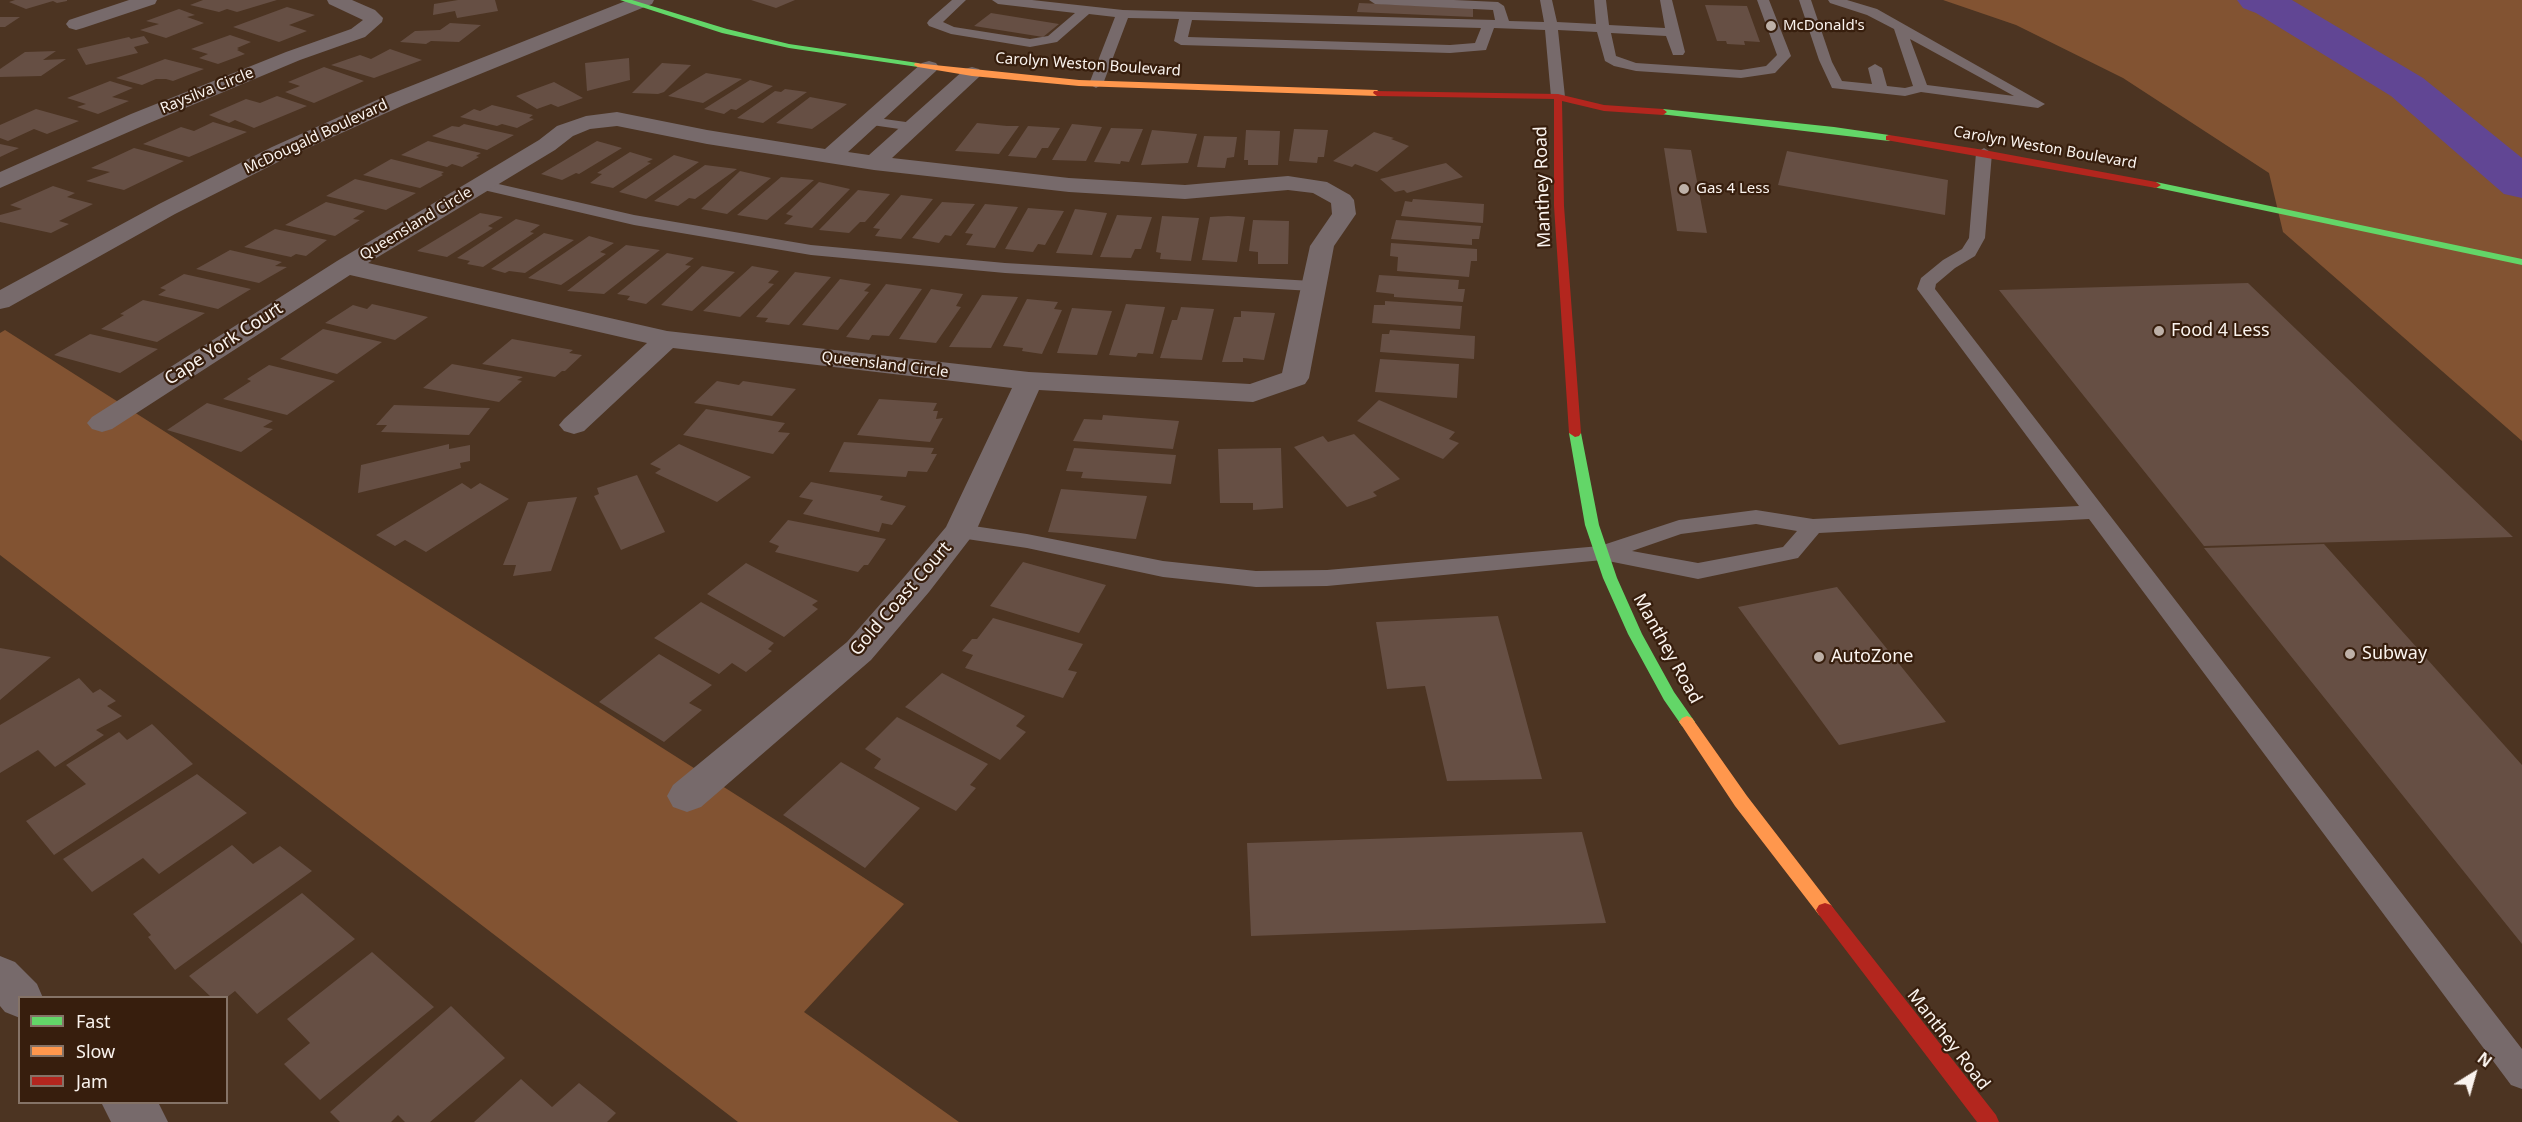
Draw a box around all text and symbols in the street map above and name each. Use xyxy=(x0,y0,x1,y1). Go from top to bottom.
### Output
place label: McDonald's xyxy=(1783,17,1865,35)
marker: McDonald's xyxy=(1764,19,1778,33)
street label: Carolyn Weston Boulevard xyxy=(995,50,1181,80)
street label: Raysilva Circle xyxy=(158,64,256,118)
street label: McDougald Boulevard xyxy=(241,96,391,178)
street label: Carolyn Weston Boulevard xyxy=(1952,123,2138,173)
street label: Manthey Road xyxy=(1530,126,1556,248)
place label: Gas 4 Less xyxy=(1696,180,1770,198)
marker: Gas 4 Less xyxy=(1677,182,1691,196)
street label: Queensland Circle xyxy=(357,183,475,265)
street label: Cape York Court xyxy=(161,298,287,390)
place label: Food 4 Less xyxy=(2171,320,2270,342)
marker: Food 4 Less xyxy=(2152,324,2166,338)
street label: Queensland Circle xyxy=(820,348,950,382)
street label: Gold Coast Court xyxy=(846,538,956,660)
street label: Manthey Road xyxy=(1628,590,1706,708)
place label: Subway xyxy=(2362,643,2427,665)
place label: AutoZone xyxy=(1831,646,1913,668)
marker: Subway xyxy=(2343,647,2357,661)
marker: AutoZone xyxy=(1812,650,1826,664)
street label: Manthey Road xyxy=(1902,985,1994,1095)
legend xyxy=(18,996,228,1104)
text: Fast xyxy=(76,1009,111,1033)
text: Slow xyxy=(76,1039,115,1063)
north arrow xyxy=(2444,1044,2504,1104)
text: N xyxy=(2473,1047,2497,1072)
text: Jam xyxy=(76,1069,108,1093)

